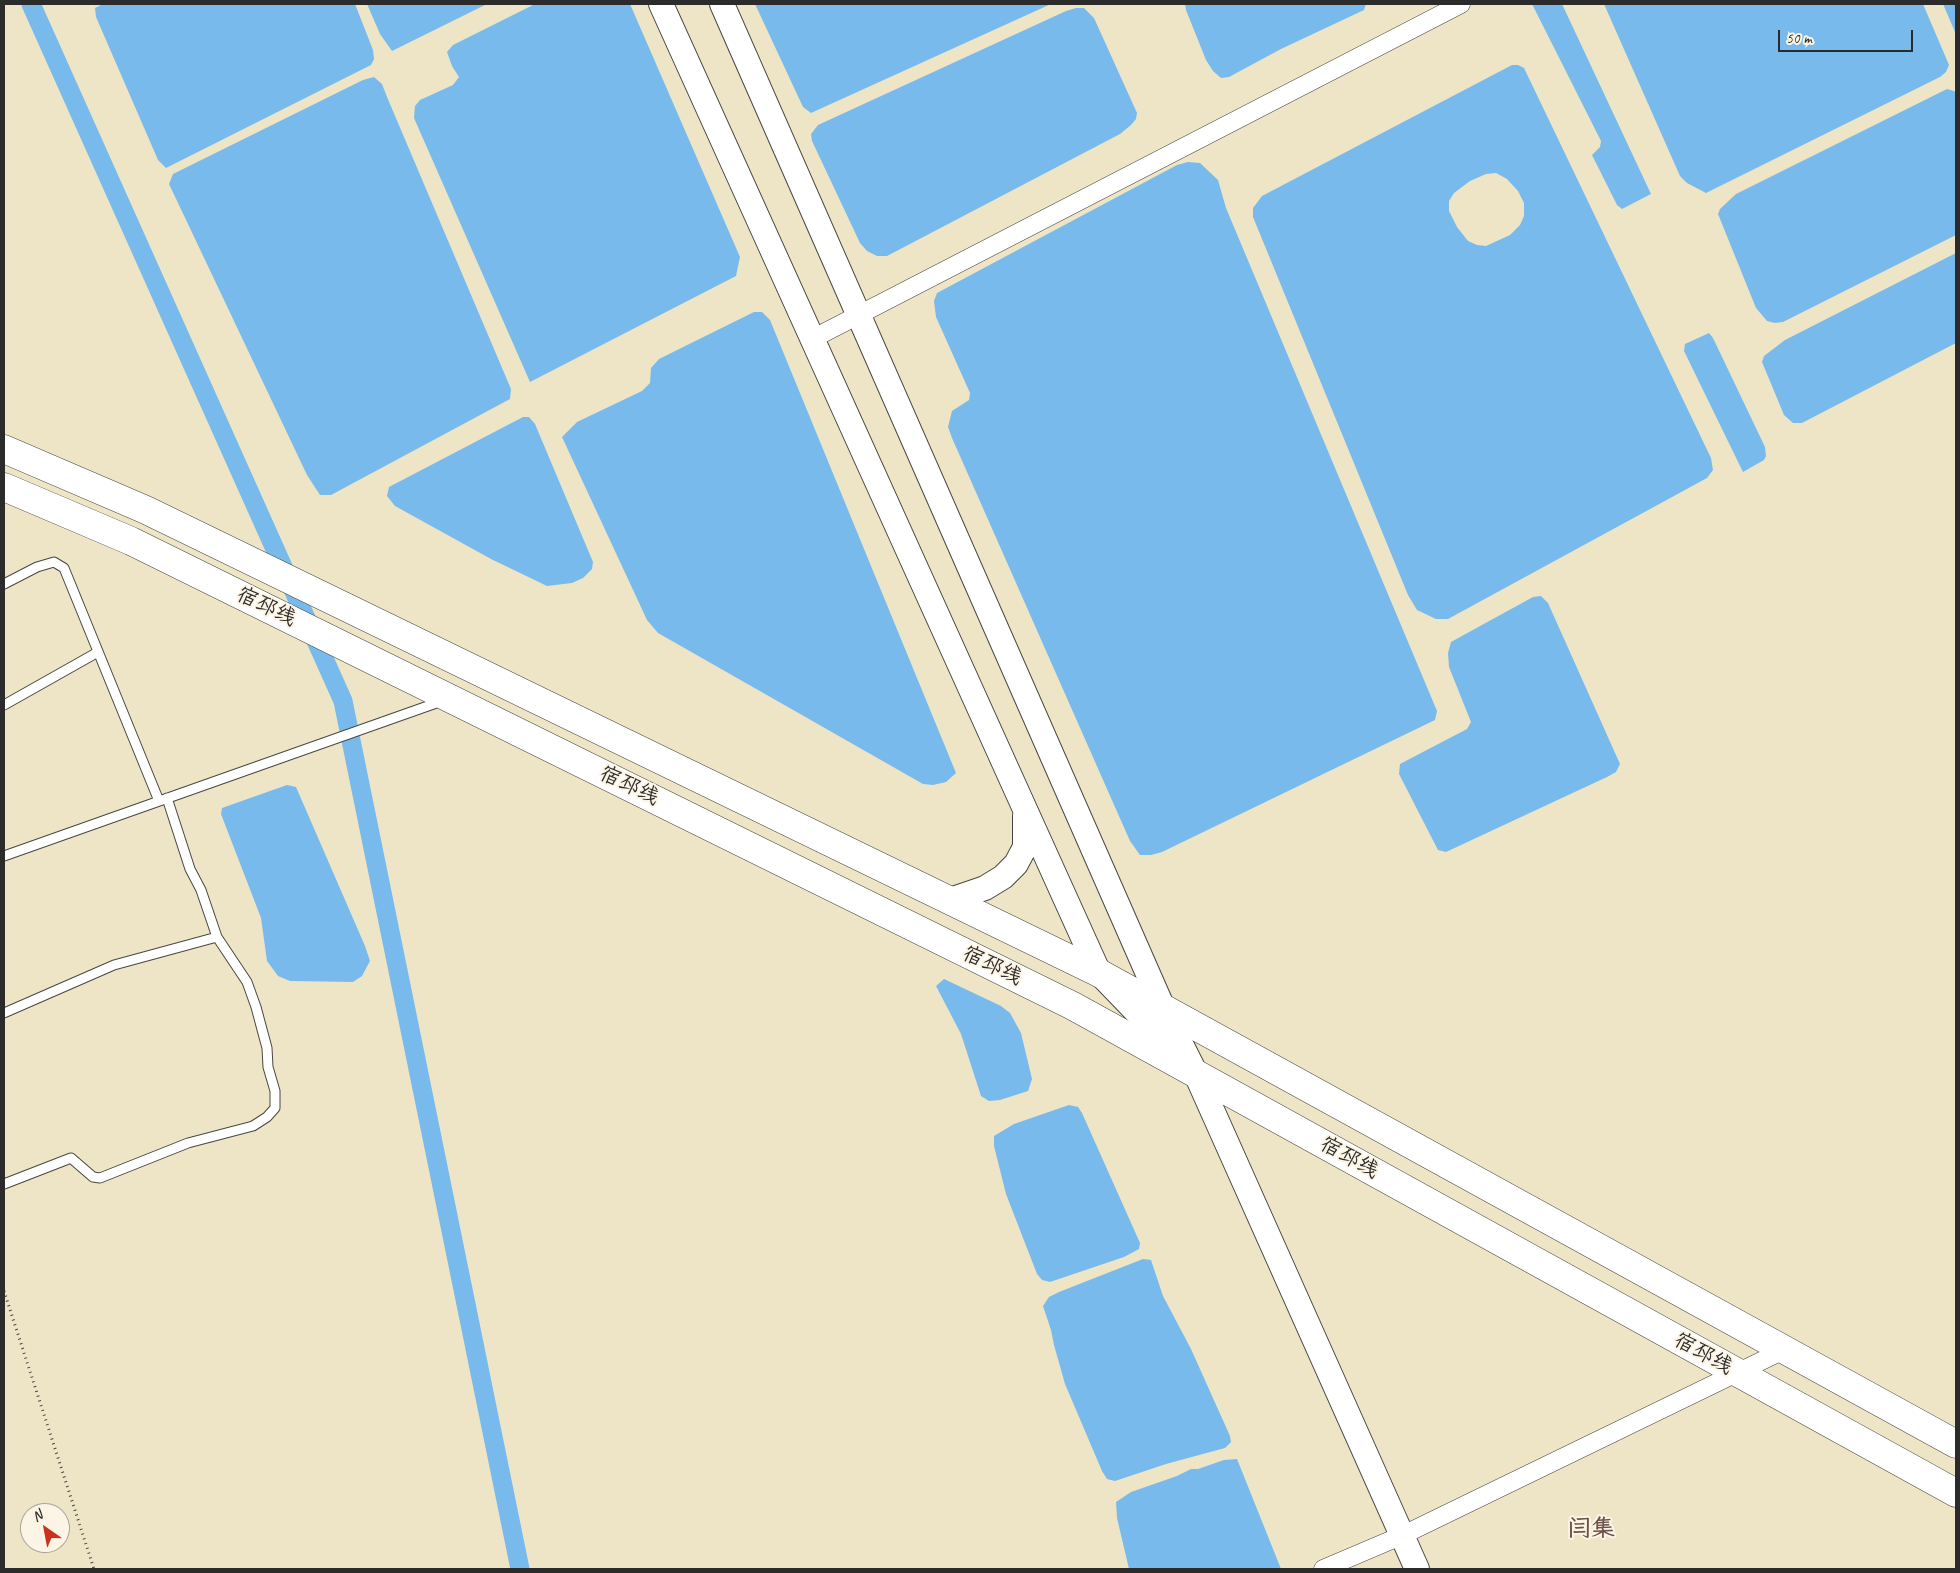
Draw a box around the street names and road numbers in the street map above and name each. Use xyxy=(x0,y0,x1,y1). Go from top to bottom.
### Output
street label: 宿邳线 xyxy=(232,582,300,632)
street label: 宿邳线 xyxy=(595,761,663,811)
street label: 宿邳线 xyxy=(958,941,1026,991)
street label: 宿邳线 xyxy=(1315,1132,1383,1184)
street label: 宿邳线 xyxy=(1669,1328,1737,1380)

